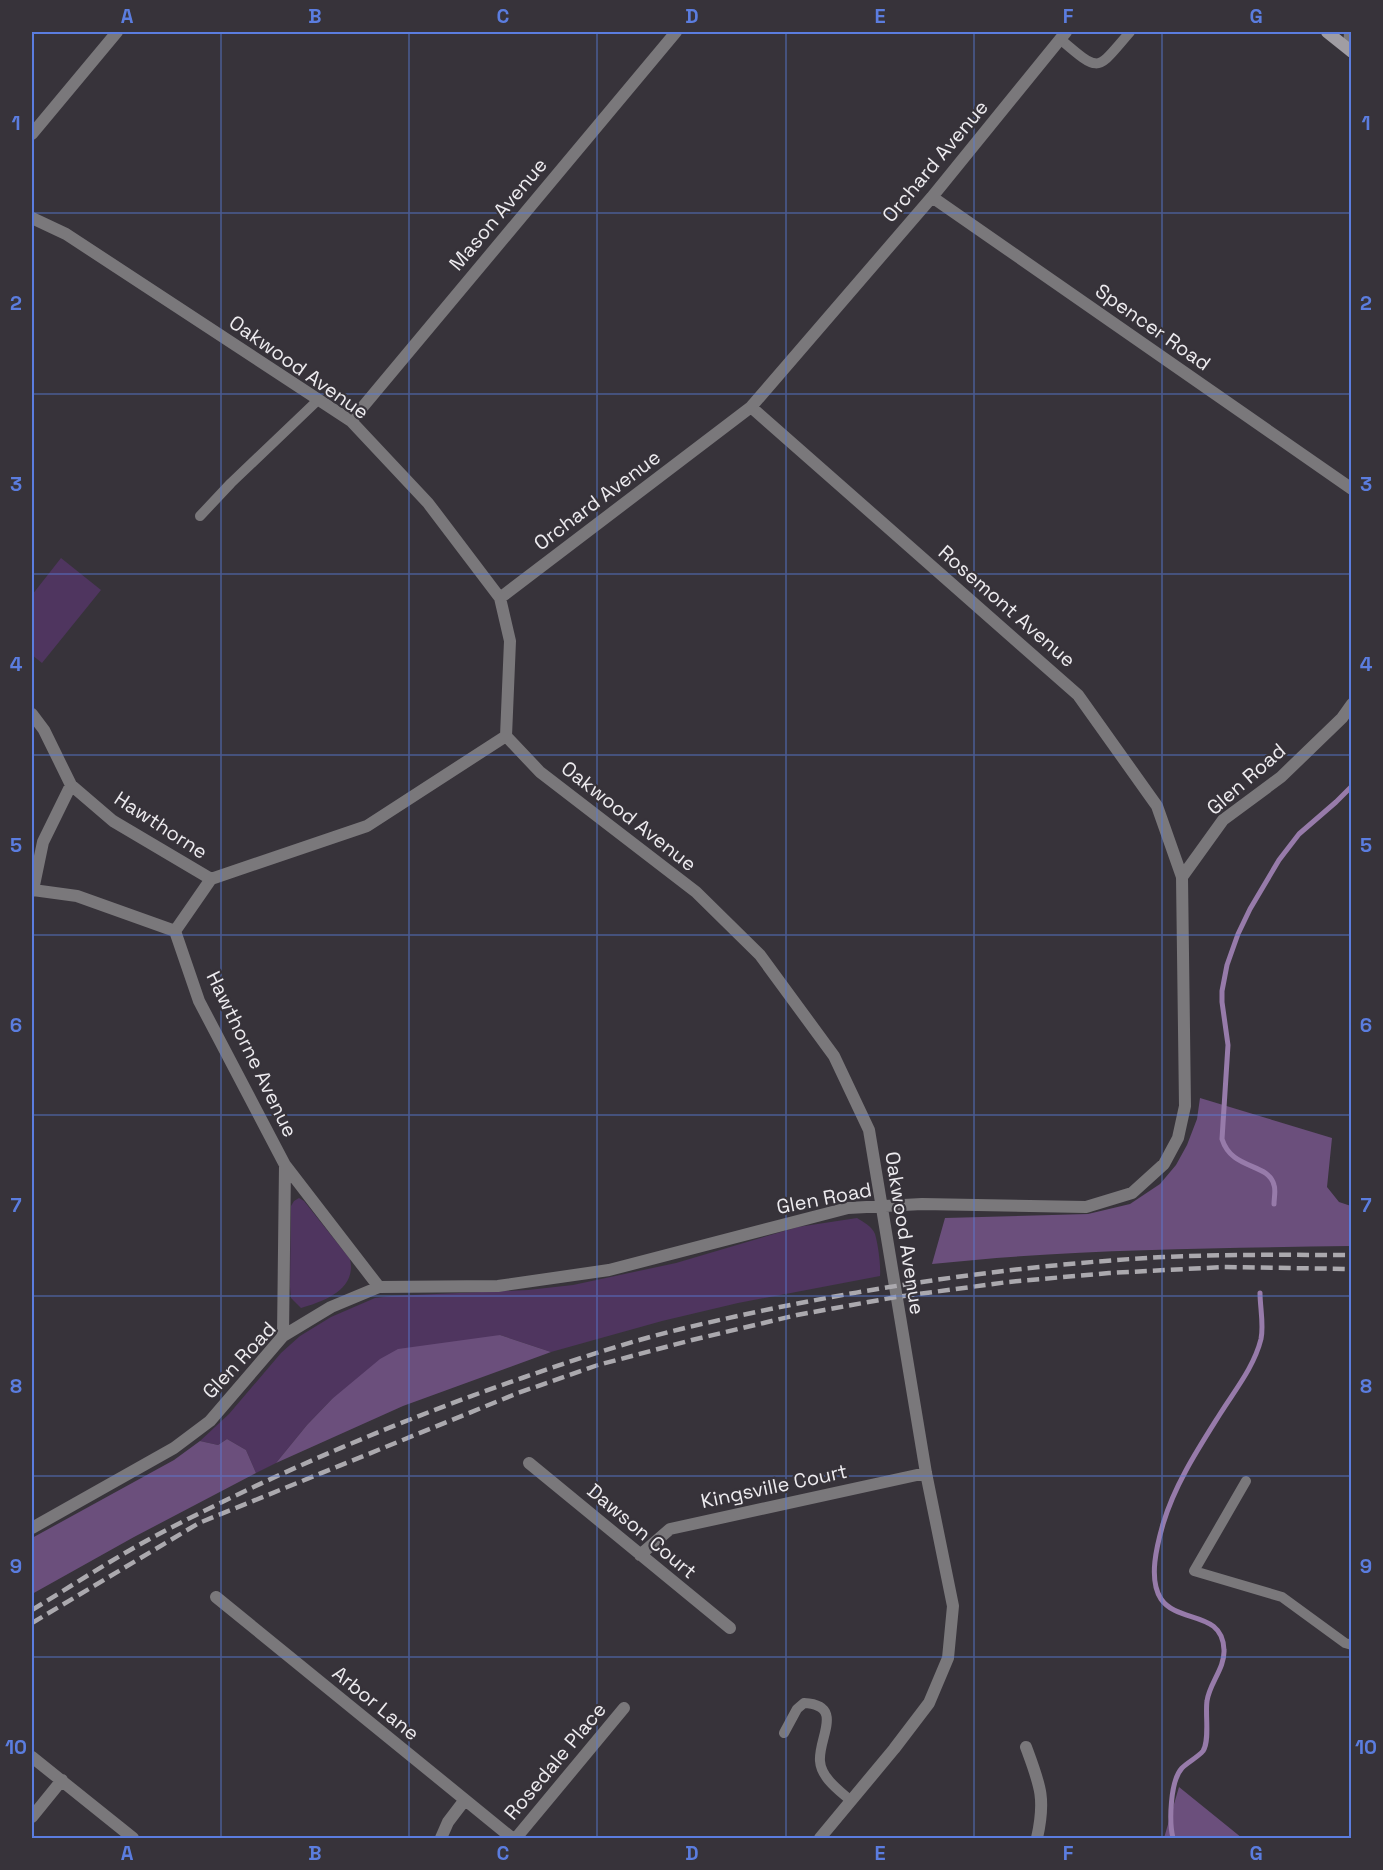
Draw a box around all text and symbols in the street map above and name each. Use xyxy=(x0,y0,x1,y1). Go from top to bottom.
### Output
text: A xyxy=(121,3,134,29)
text: B xyxy=(308,3,322,29)
text: C xyxy=(497,3,510,29)
text: D xyxy=(685,3,699,29)
text: E xyxy=(874,3,886,29)
text: F xyxy=(1063,3,1074,29)
text: G xyxy=(1249,3,1263,29)
street label: Orchard Avenue xyxy=(876,94,994,228)
text: 1 xyxy=(11,110,21,136)
text: 1 xyxy=(1361,110,1371,136)
street label: Mason Avenue xyxy=(443,152,553,276)
street label: Spencer Road xyxy=(1090,278,1216,376)
text: 2 xyxy=(10,290,22,316)
text: 2 xyxy=(1360,290,1372,316)
street label: Oakwood Avenue xyxy=(224,309,374,425)
street label: Orchard Avenue xyxy=(529,444,665,556)
text: 3 xyxy=(10,471,22,497)
text: 3 xyxy=(1360,471,1372,497)
street label: Rosemont Avenue xyxy=(933,539,1081,673)
text: 4 xyxy=(10,651,23,677)
text: 4 xyxy=(1360,651,1373,677)
street label: Glen Road xyxy=(1201,738,1291,820)
street label: Oakwood Avenue xyxy=(556,755,702,877)
street label: Hawthorne xyxy=(110,785,212,865)
text: 5 xyxy=(10,832,22,858)
text: 5 xyxy=(1360,832,1372,858)
street label: Hawthorne Avenue xyxy=(201,967,303,1141)
text: 6 xyxy=(10,1012,22,1038)
text: 6 xyxy=(1360,1012,1372,1038)
street label: Oakwood Avenue xyxy=(879,1150,931,1316)
street label: Glen Road xyxy=(774,1176,874,1220)
text: 7 xyxy=(10,1192,22,1218)
text: 7 xyxy=(1360,1192,1372,1218)
street label: Glen Road xyxy=(197,1316,281,1404)
text: 8 xyxy=(10,1373,22,1399)
text: 8 xyxy=(1360,1373,1372,1399)
street label: Kingsville Court xyxy=(698,1458,850,1514)
street label: Dawson Court xyxy=(582,1478,702,1584)
text: 9 xyxy=(10,1553,22,1579)
text: 9 xyxy=(1360,1553,1372,1579)
street label: Arbor Lane xyxy=(327,1660,425,1746)
street label: Rosedale Place xyxy=(498,1697,612,1825)
text: 10 xyxy=(5,1734,27,1760)
text: 10 xyxy=(1355,1734,1377,1760)
text: A xyxy=(121,1840,134,1866)
text: B xyxy=(308,1840,322,1866)
text: C xyxy=(497,1840,510,1866)
text: D xyxy=(685,1840,699,1866)
text: E xyxy=(874,1840,886,1866)
text: F xyxy=(1063,1840,1074,1866)
text: G xyxy=(1249,1840,1263,1866)

